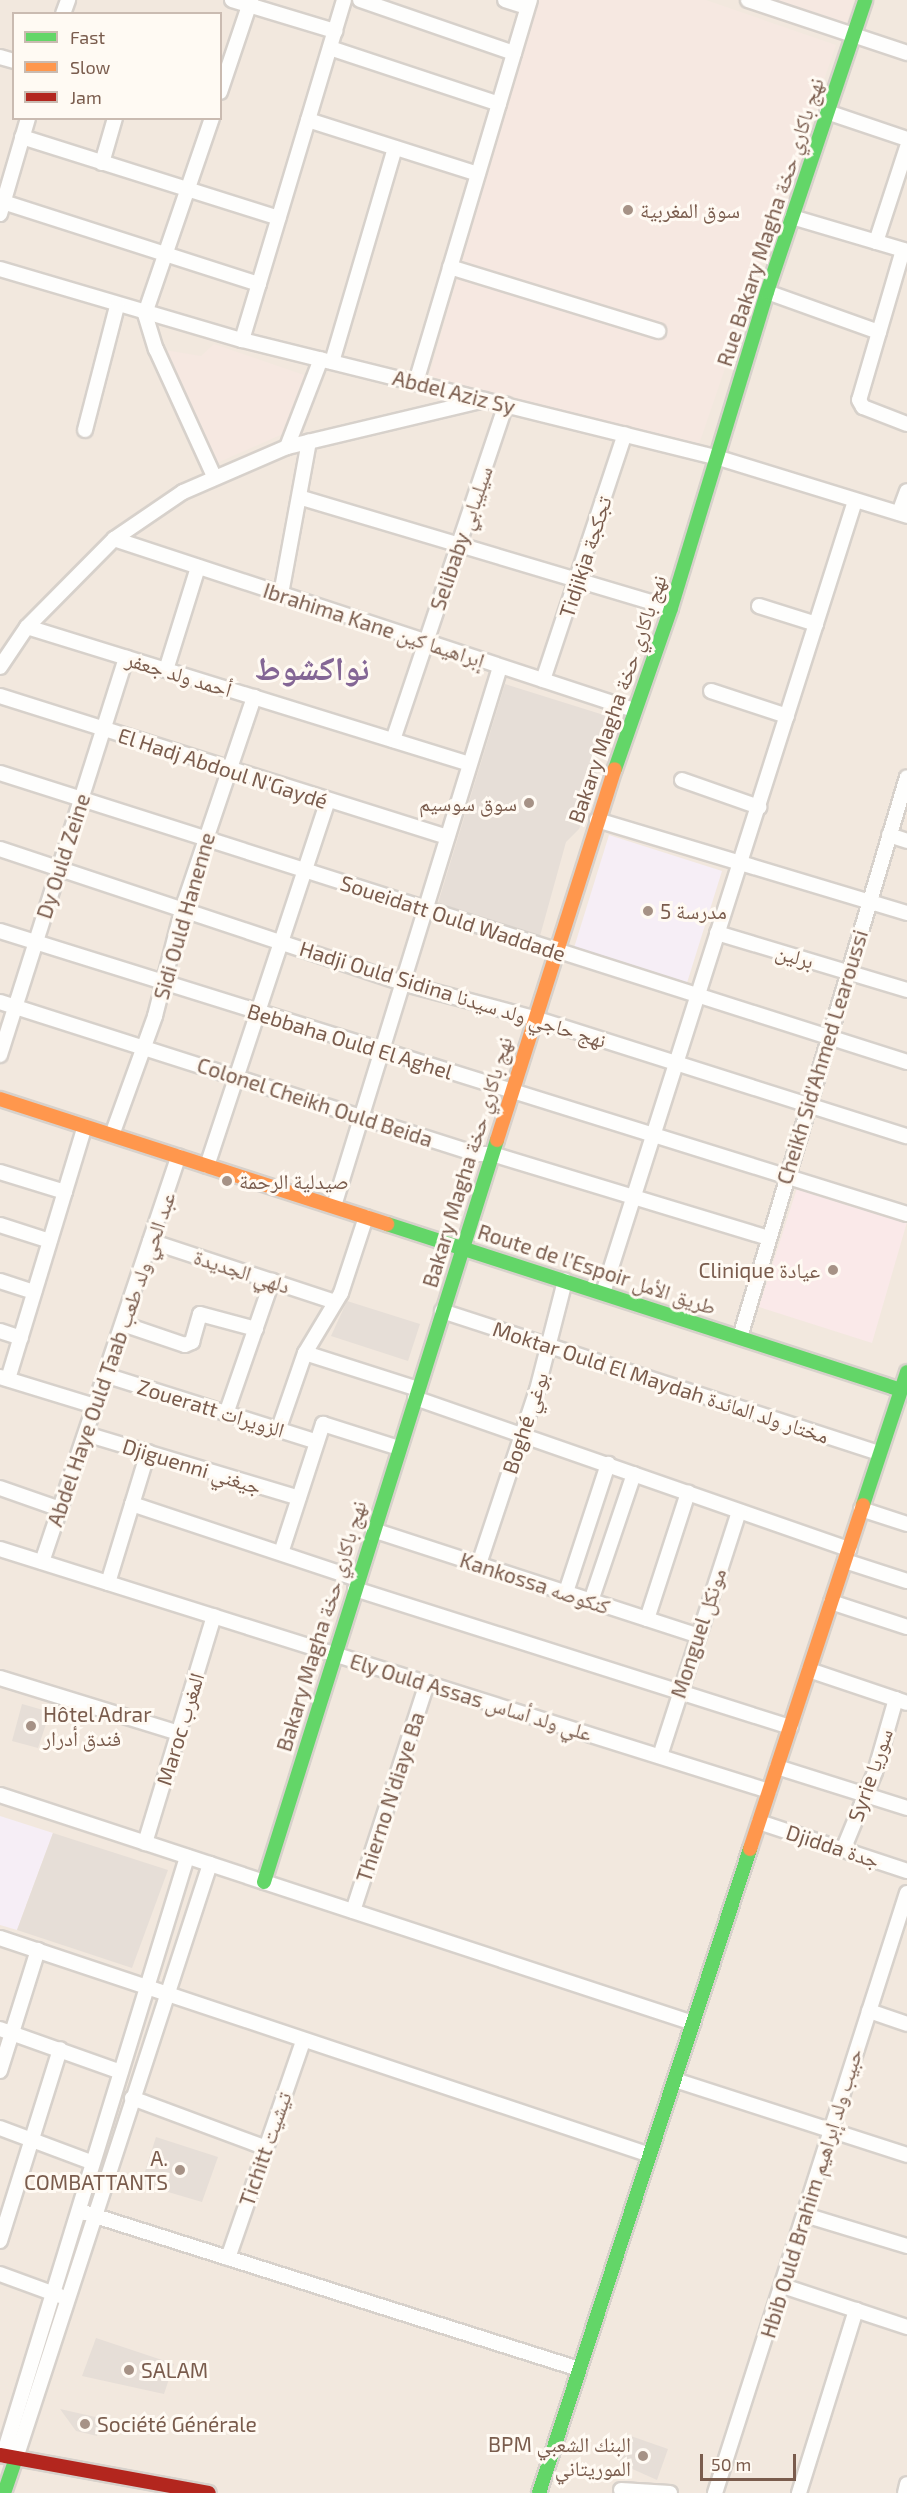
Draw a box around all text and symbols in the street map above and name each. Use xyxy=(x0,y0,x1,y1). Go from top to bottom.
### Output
legend xyxy=(12,12,222,120)
text: Fast xyxy=(70,26,105,48)
text: Slow xyxy=(70,56,110,78)
street label: Rue Bakary Magha نهج باكاري حخة xyxy=(711,74,829,370)
text: Jam xyxy=(70,86,102,108)
place label: سوق المغربية xyxy=(640,197,740,223)
marker: سوق المغربية xyxy=(621,203,635,217)
street label: Abdel Aziz Sy xyxy=(390,364,518,420)
street label: Selibaby سيليبابي xyxy=(424,462,498,614)
street label: Tidjikja تجكجة xyxy=(553,493,617,621)
street label: Bakary Magha نهج باكاري حخة xyxy=(563,571,671,827)
street label: Ibrahima Kane إبراهيما كين xyxy=(260,577,488,673)
street label: أحمد ولد جعفر xyxy=(123,646,235,702)
district label: نواكشوط xyxy=(255,648,369,688)
street label: El Hadj Abdoul N'Gaydé xyxy=(114,722,332,814)
street label: Dy Ould Zeine xyxy=(31,790,95,922)
place label: سوق سوسيم xyxy=(419,790,517,816)
marker: سوق سوسيم xyxy=(522,796,536,810)
street label: Sidi Ould Hanenne xyxy=(148,830,220,1002)
street label: Soueidatt Ould Waddade xyxy=(337,870,569,966)
place label: مدرسة 5 xyxy=(660,898,727,924)
marker: مدرسة 5 xyxy=(641,904,655,918)
street label: Cheikh Sid'Ahmed Learoussi xyxy=(771,927,873,1187)
street label: Hadji Ould Sidina نهج حاجي ولد سيدنا xyxy=(297,935,609,1053)
street label: برلين xyxy=(773,938,817,974)
street label: Bebbaha Ould El Aghel xyxy=(244,998,456,1084)
street label: Bakary Magha نهج باكاري حخة xyxy=(417,1033,517,1291)
street label: Colonel Cheikh Ould Beida xyxy=(194,1052,436,1152)
place label: صيدلية الرحمة xyxy=(239,1168,349,1194)
marker: صيدلية الرحمة xyxy=(220,1174,234,1188)
street label: Abdel Haye Ould Taab عبد الحي ولد طعب xyxy=(42,1188,180,1530)
street label: Route de l’Espoir طريق الأمل xyxy=(474,1218,720,1320)
street label: دلهي الجديدة xyxy=(191,1244,293,1298)
place label: Clinique عيادة xyxy=(699,1257,820,1283)
marker: Clinique عيادة xyxy=(824,1261,842,1279)
street label: Moktar Ould El Maydah مختار ولد المائدة xyxy=(489,1316,833,1448)
street label: Boghé بوغي xyxy=(497,1369,553,1477)
street label: Zoueratt الزويرات xyxy=(134,1374,288,1442)
street label: Djiguenni جيغني xyxy=(120,1433,264,1499)
street label: Bakary Magha نهج باكاري حخة xyxy=(271,1497,371,1755)
street label: Kankossa كنكوصه xyxy=(457,1547,613,1619)
street label: Monguel مونكل xyxy=(665,1565,731,1701)
street label: Ely Ould Assas علي ولد أساس xyxy=(346,1648,596,1746)
street label: Maroc المغرب xyxy=(151,1670,209,1788)
place label: Hôtel Adrar فندق أدرار xyxy=(43,1701,153,1751)
street label: Thierno N'diaye Ba xyxy=(351,1709,429,1885)
marker: Hôtel Adrar فندق أدرار xyxy=(24,1719,38,1733)
street label: Syrie سوريا xyxy=(842,1725,898,1825)
street label: Djidda جدة xyxy=(783,1819,883,1873)
street label: Hbib Ould Brahim حبيب ولد إبراهيم xyxy=(755,2045,867,2341)
street label: Tichitt تيشيت xyxy=(234,2089,296,2209)
place label: A. COMBATTANTS xyxy=(24,2145,168,2195)
marker: A. COMBATTANTS xyxy=(173,2163,187,2177)
place label: SALAM xyxy=(141,2357,208,2383)
marker: SALAM xyxy=(122,2363,136,2377)
place label: Société Générale xyxy=(97,2411,257,2437)
marker: Société Générale xyxy=(78,2417,92,2431)
place label: BPM البنك الشعبي الموريتاني xyxy=(488,2431,631,2481)
scale bar xyxy=(703,2442,799,2480)
marker: BPM البنك الشعبي الموريتاني xyxy=(636,2449,650,2463)
text: 50 m xyxy=(711,2453,751,2475)

